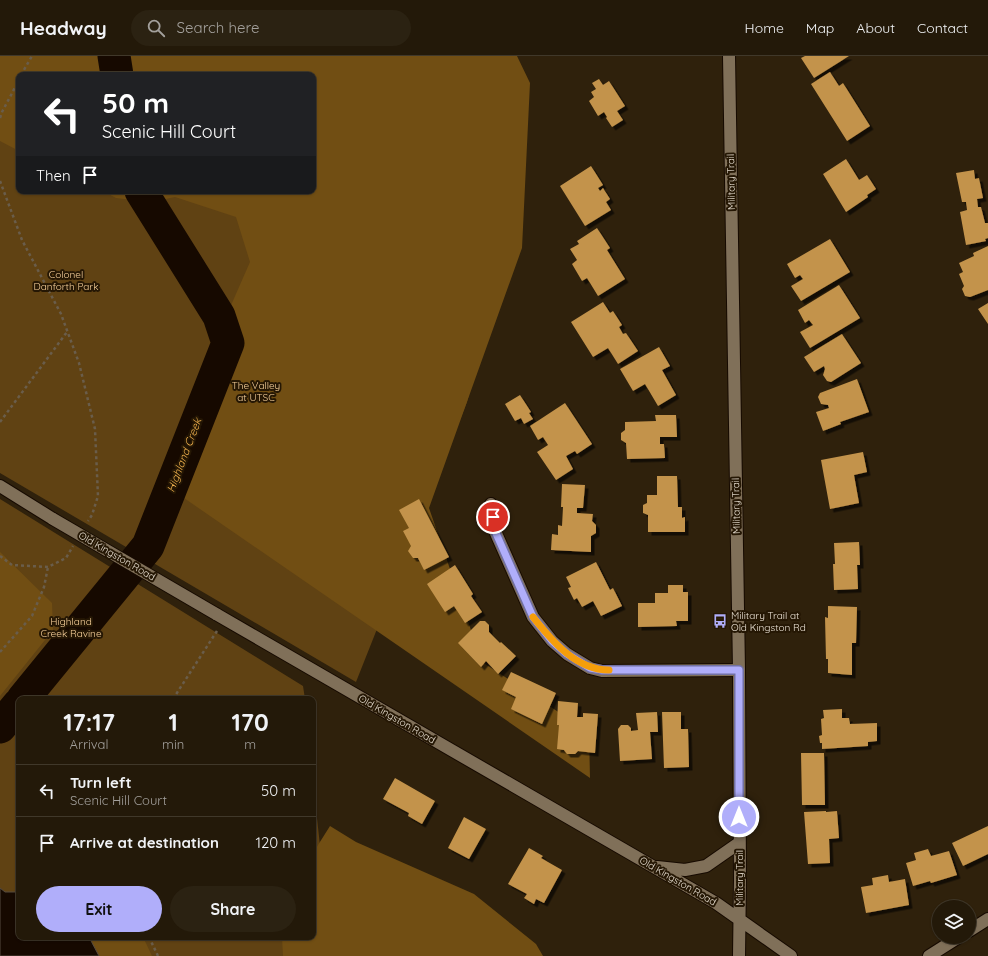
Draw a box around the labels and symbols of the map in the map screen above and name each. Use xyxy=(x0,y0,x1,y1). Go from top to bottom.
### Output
street label: Military Trail xyxy=(724,154,738,210)
park label: Colonel Danforth Park xyxy=(33,268,99,293)
park label: The Valley at UTSC xyxy=(232,379,280,404)
water label: Highland Creek xyxy=(163,415,205,494)
street label: Military Trail xyxy=(729,478,743,534)
pin xyxy=(476,500,510,534)
street label: Old Kingston Road xyxy=(76,529,158,583)
place label: Military Trail at Old Kingston Rd xyxy=(731,609,806,634)
bus stop icon: Military Trail at Old Kingston Rd xyxy=(712,613,728,629)
park label: Highland Creek Ravine xyxy=(40,615,102,640)
street label: Old Kingston Road xyxy=(356,692,438,746)
position arrow xyxy=(718,796,760,838)
street label: Military Trail xyxy=(733,850,746,906)
street label: Old Kingston Road xyxy=(637,854,719,908)

